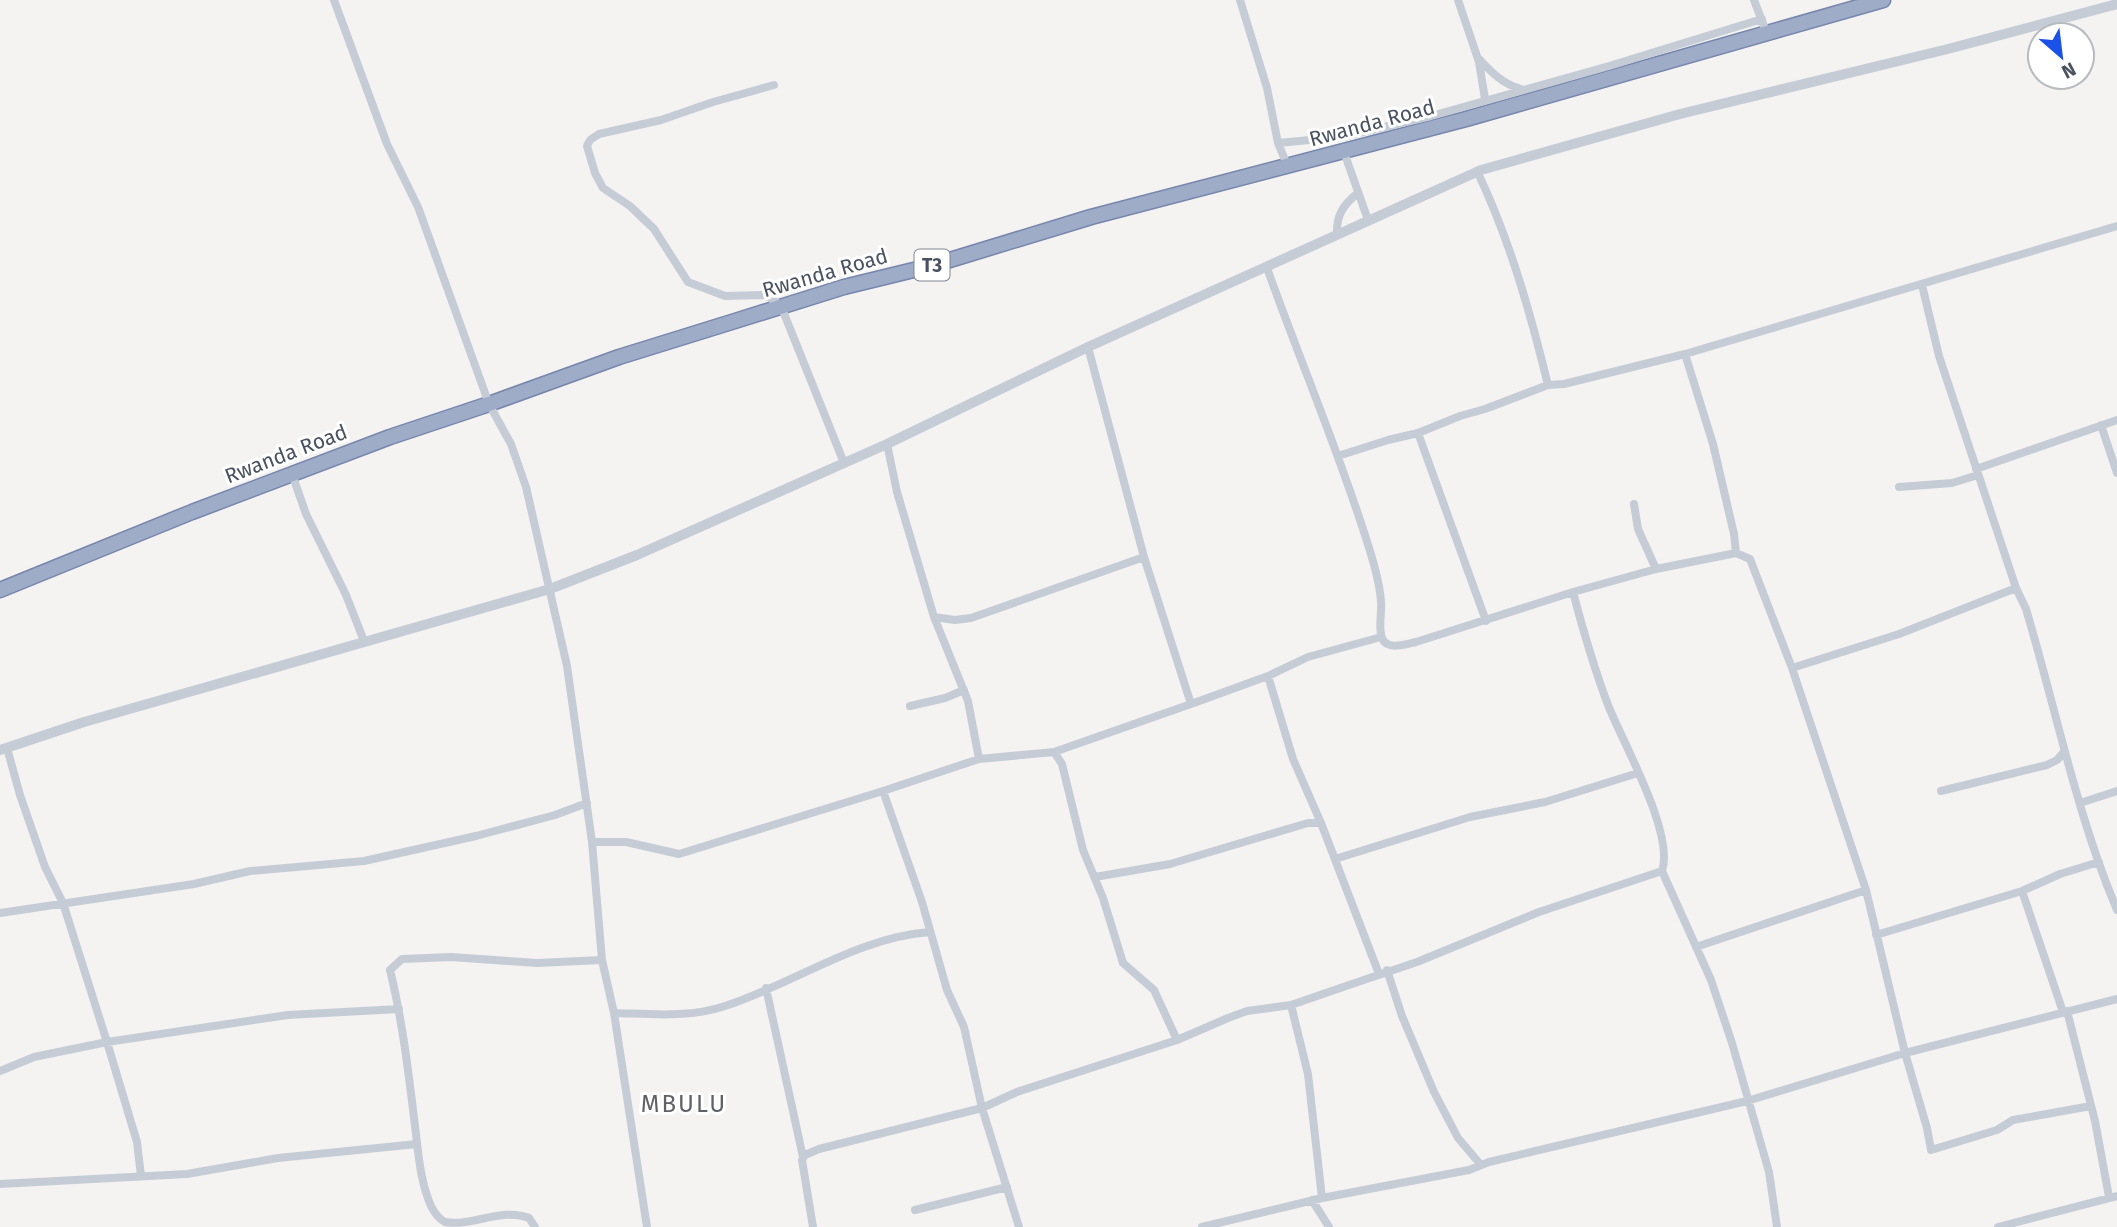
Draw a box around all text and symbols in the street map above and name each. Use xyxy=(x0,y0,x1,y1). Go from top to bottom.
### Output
north arrow xyxy=(2026,21,2096,91)
text: N xyxy=(2058,57,2080,84)
street label: Rwanda Road xyxy=(1306,94,1438,152)
street label: Rwanda Road xyxy=(759,243,891,303)
road number: T3 xyxy=(914,249,950,280)
street label: Rwanda Road xyxy=(221,419,351,489)
district label: MBULU xyxy=(641,1090,727,1118)

